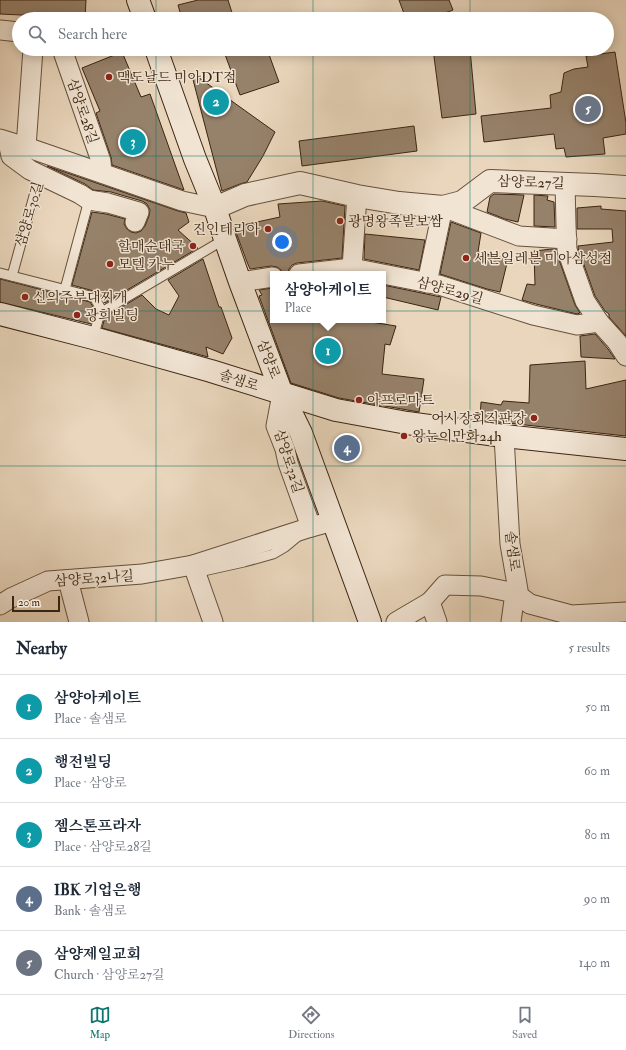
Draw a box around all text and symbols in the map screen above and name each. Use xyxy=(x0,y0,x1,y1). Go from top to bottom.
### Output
search box xyxy=(12,12,614,56)
icon: search xyxy=(26,23,48,45)
text: Search here xyxy=(58,25,127,44)
place label: 맥도날드 미아DT점 xyxy=(117,69,236,86)
marker: 맥도날드 미아DT점 xyxy=(104,72,114,82)
street label: 삼양로28길 xyxy=(63,76,102,146)
pin: 2 xyxy=(203,87,229,117)
pin: 5 xyxy=(575,94,601,124)
pin: 3 xyxy=(120,127,146,157)
street label: 삼양로27길 xyxy=(497,173,565,192)
street label: 삼양로30길 xyxy=(12,180,47,249)
place label: 광명왕족발보쌈 xyxy=(348,213,443,230)
marker: 광명왕족발보쌈 xyxy=(335,216,345,226)
place label: 진인테리아 xyxy=(192,221,260,238)
marker: 진인테리아 xyxy=(263,224,273,234)
your location xyxy=(272,232,292,252)
place label: 할매순대국 xyxy=(117,238,185,255)
marker: 할매순대국 xyxy=(188,241,198,251)
place label: 세븐일레븐 미아삼성점 xyxy=(474,250,612,267)
marker: 세븐일레븐 미아삼성점 xyxy=(461,253,471,263)
place label: 모텔 카누 xyxy=(118,256,175,273)
marker: 모텔 카누 xyxy=(105,259,115,269)
popup xyxy=(270,271,386,323)
street label: 삼양로29길 xyxy=(415,273,485,308)
text: 삼양아케이트 xyxy=(285,281,371,300)
place label: 신의주부대찌개 xyxy=(33,289,128,306)
marker: 신의주부대찌개 xyxy=(20,292,30,302)
text: Place xyxy=(285,300,311,316)
place label: 광희빌딩 xyxy=(85,307,139,324)
marker: 광희빌딩 xyxy=(72,310,82,320)
pin: 1 xyxy=(315,336,341,366)
street label: 삼양로 xyxy=(253,337,284,382)
street label: 솔샘로 xyxy=(217,366,261,395)
place label: 아프로마트 xyxy=(367,392,435,409)
marker: 아프로마트 xyxy=(354,395,364,405)
place label: 어시장회직판장 xyxy=(431,410,526,427)
marker: 어시장회직판장 xyxy=(529,413,539,423)
street label: 삼양로32길 xyxy=(270,427,307,495)
place label: 왕눈이만화24h xyxy=(412,428,502,445)
marker: 왕눈이만화24h xyxy=(399,431,409,441)
pin: 4 xyxy=(334,433,360,463)
street label: 솔샘로 xyxy=(502,530,523,573)
street label: 삼양로32나길 xyxy=(53,567,135,590)
scale bar xyxy=(12,594,60,613)
text: 20 m xyxy=(18,596,40,609)
text: Nearby xyxy=(16,638,67,659)
text: 5 results xyxy=(568,640,610,656)
text: 삼양아케이트 xyxy=(54,689,141,708)
text: 1 xyxy=(27,699,31,715)
text: 50 m xyxy=(585,699,610,715)
text: Place · 솔샘로 xyxy=(54,711,127,727)
text: 행전빌딩 xyxy=(54,753,112,772)
text: 2 xyxy=(26,763,32,779)
text: 60 m xyxy=(584,763,610,779)
text: Place · 삼양로 xyxy=(54,775,127,791)
text: 젬스톤프라자 xyxy=(54,817,141,836)
text: 3 xyxy=(27,827,32,843)
text: 80 m xyxy=(584,827,610,843)
text: Place · 삼양로28길 xyxy=(54,839,152,855)
text: IBK 기업은행 xyxy=(54,881,141,900)
text: 4 xyxy=(25,891,33,907)
text: 90 m xyxy=(584,891,610,907)
text: Bank · 솔샘로 xyxy=(54,903,127,919)
text: 삼양제일교회 xyxy=(54,945,141,964)
text: 5 xyxy=(26,955,32,971)
text: 140 m xyxy=(579,955,610,971)
text: Church · 삼양로27길 xyxy=(54,967,165,983)
tab: Map xyxy=(89,1004,111,1041)
tab: Directions xyxy=(288,1004,335,1041)
tab: Saved xyxy=(512,1004,537,1041)

